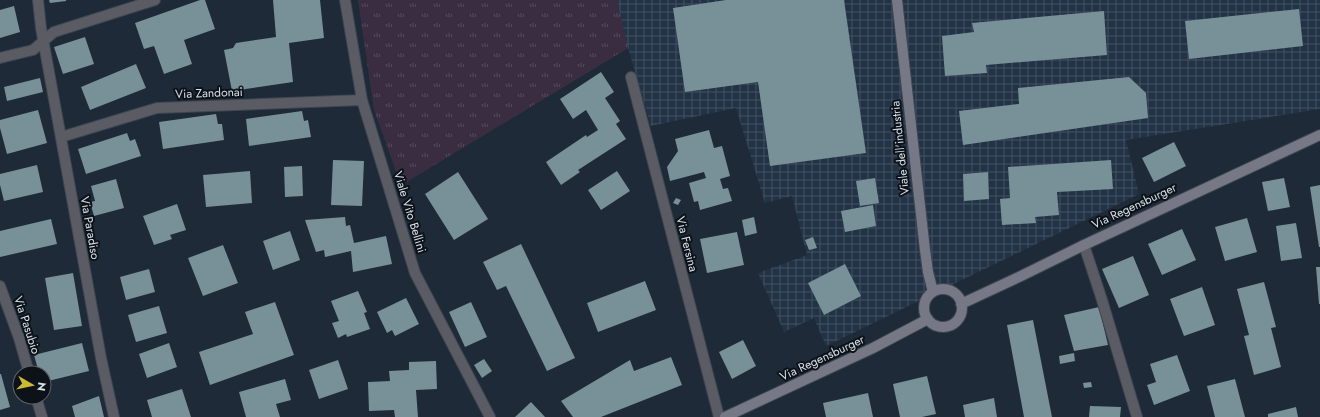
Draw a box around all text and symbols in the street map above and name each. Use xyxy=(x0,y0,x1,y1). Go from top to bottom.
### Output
street label: Via Zandonai xyxy=(175,83,243,103)
street label: Viale dell'industria xyxy=(886,100,914,196)
street label: Viale Vito Bellini xyxy=(389,169,431,255)
street label: Via Regensburger xyxy=(1089,178,1180,234)
street label: Via Paradiso xyxy=(76,195,104,261)
street label: Via Fersina xyxy=(671,214,703,274)
street label: Via Pasubio xyxy=(9,294,45,357)
street label: Via Regensburger xyxy=(777,330,868,386)
north arrow xyxy=(12,365,52,405)
text: N xyxy=(33,381,50,392)

